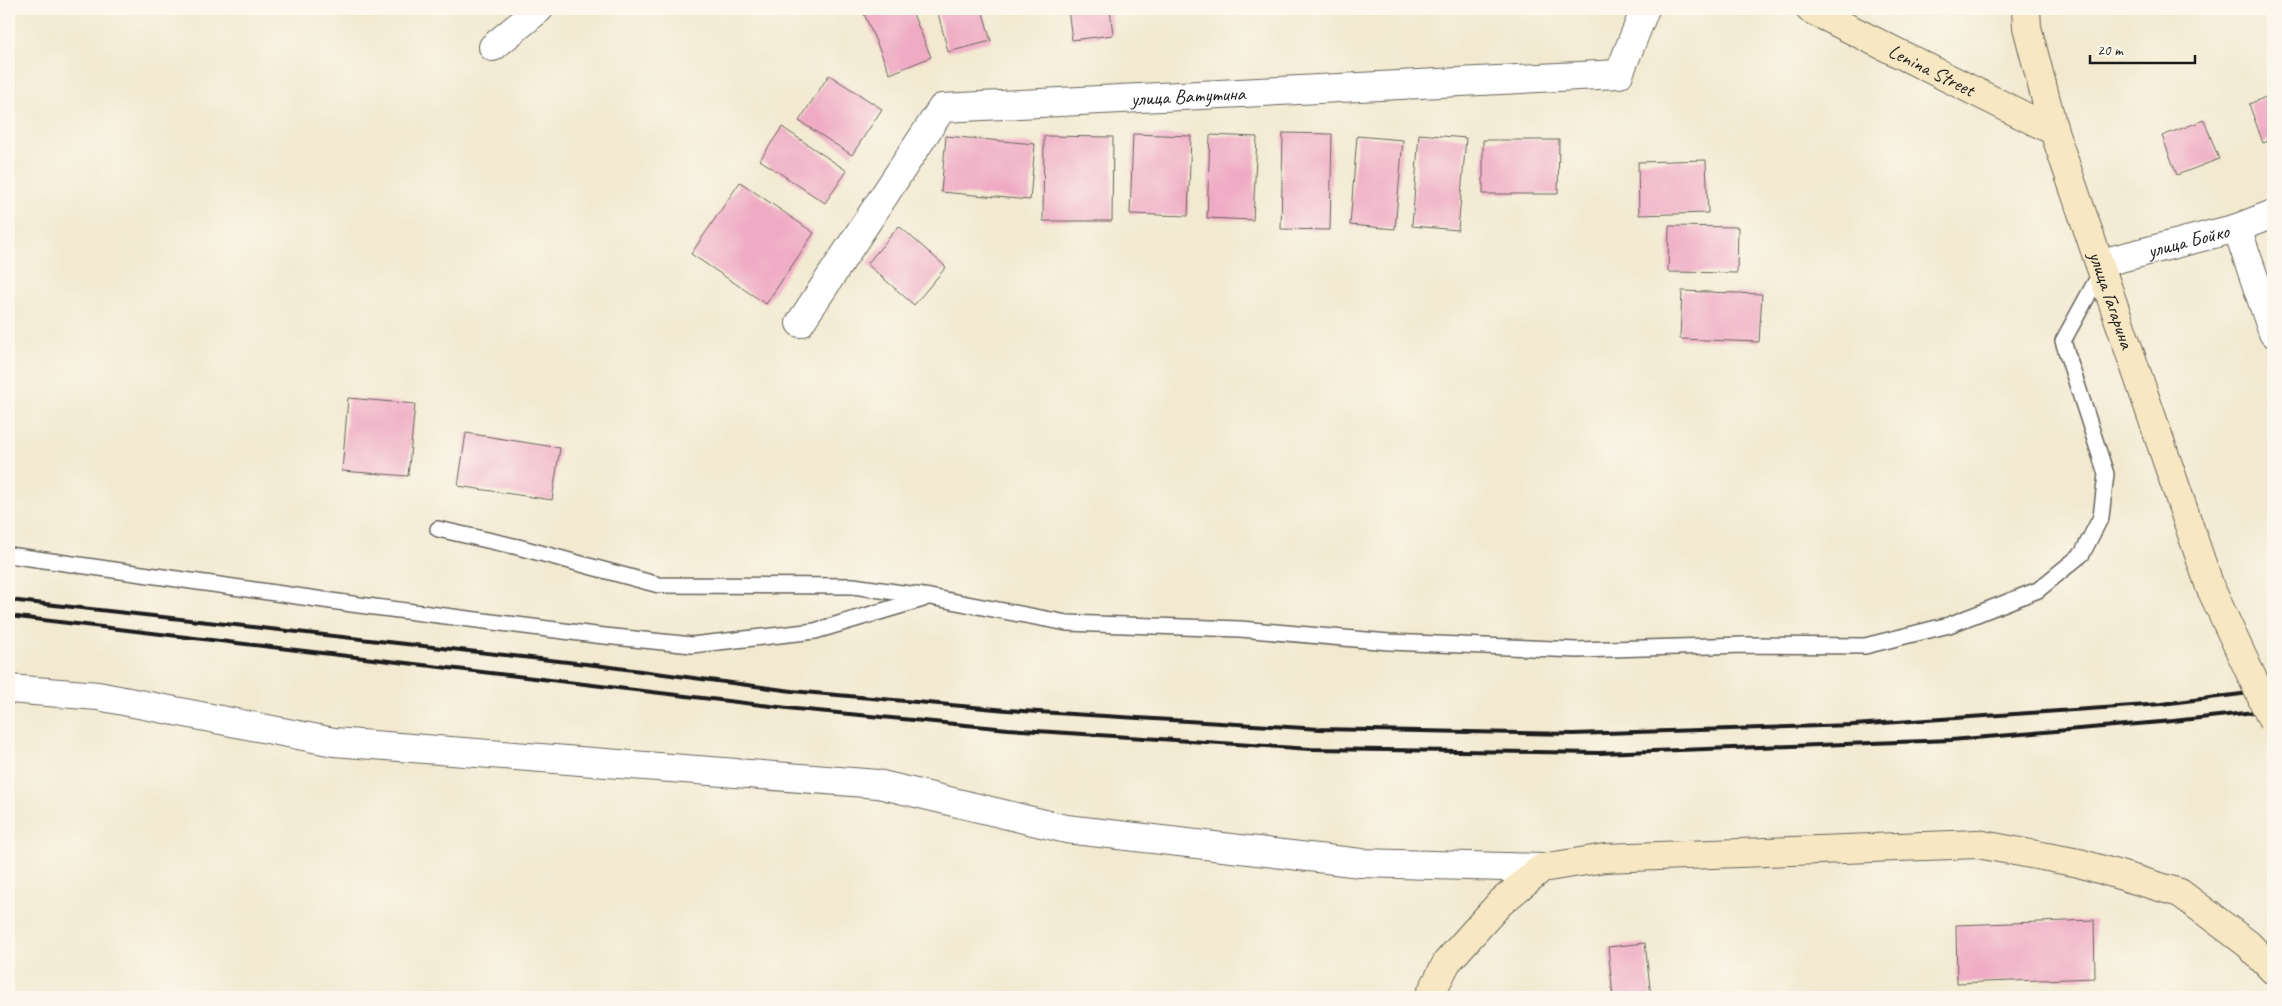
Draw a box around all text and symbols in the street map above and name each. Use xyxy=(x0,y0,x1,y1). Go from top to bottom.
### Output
scale bar xyxy=(2090,32,2194,64)
street label: Lenina Street xyxy=(1884,38,1981,103)
text: 20 m xyxy=(2097,41,2124,60)
street label: улица Ватутина xyxy=(1129,81,1247,112)
street label: улица Бойко xyxy=(2144,218,2233,264)
street label: улица Гагарина xyxy=(2083,247,2140,353)

